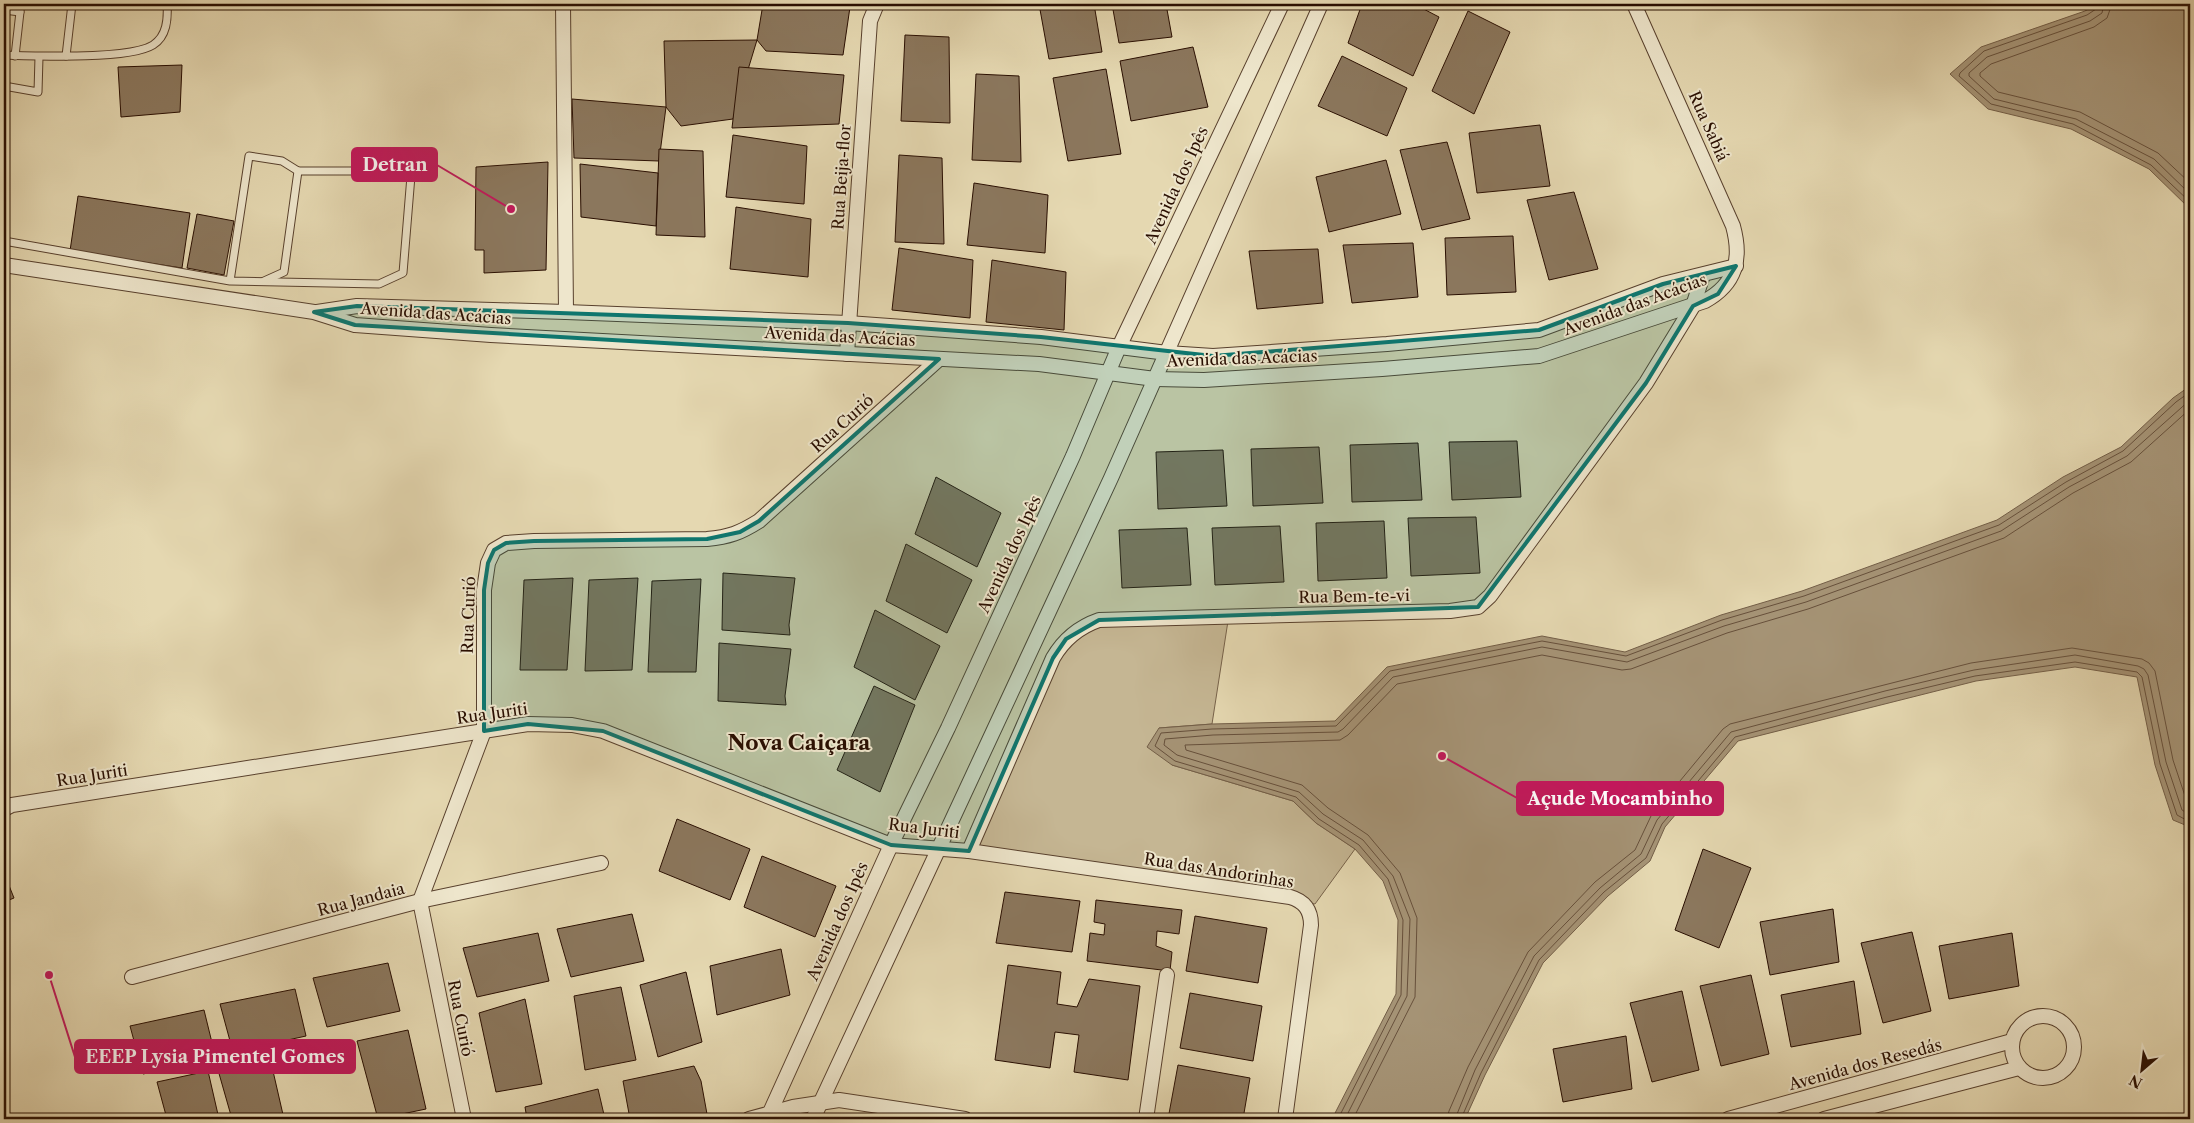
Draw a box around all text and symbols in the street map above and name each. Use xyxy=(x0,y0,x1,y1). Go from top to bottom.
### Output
street label: Rua Sabiá xyxy=(1685,88,1734,165)
street label: Rua Beija-flor xyxy=(827,123,855,231)
street label: Avenida dos Ipês xyxy=(1140,123,1212,248)
callout: Detran xyxy=(352,148,437,181)
text: Detran xyxy=(362,154,428,176)
street label: Avenida das Acácias xyxy=(1560,269,1709,340)
street label: Avenida das Acácias xyxy=(359,298,512,328)
street label: Avenida das Acácias xyxy=(763,322,916,350)
street label: Avenida das Acácias xyxy=(1165,345,1318,371)
street label: Rua Curió xyxy=(806,389,878,456)
street label: Avenida dos Ipês xyxy=(973,492,1045,617)
street label: Rua Curió xyxy=(457,576,479,654)
street label: Rua Bem-te-vi xyxy=(1298,585,1410,607)
street label: Rua Juriti xyxy=(455,698,529,728)
district label: Nova Caiçara xyxy=(728,730,871,755)
street label: Rua Juriti xyxy=(55,760,129,790)
callout: Açude Mocambinho xyxy=(1517,782,1723,815)
text: Açude Mocambinho xyxy=(1526,788,1713,810)
street label: Rua Juriti xyxy=(887,814,961,842)
street label: Rua das Andorinhas xyxy=(1143,848,1295,892)
street label: Avenida dos Ipês xyxy=(802,859,872,984)
street label: Rua Jandaia xyxy=(315,878,407,920)
street label: Rua Curió xyxy=(444,978,478,1058)
street label: Avenida dos Resedás xyxy=(1785,1034,1944,1094)
callout: EEEP Lysia Pimentel Gomes xyxy=(75,1040,355,1073)
text: EEEP Lysia Pimentel Gomes xyxy=(85,1046,345,1068)
north arrow xyxy=(2116,1046,2166,1096)
text: N xyxy=(2126,1071,2145,1092)

